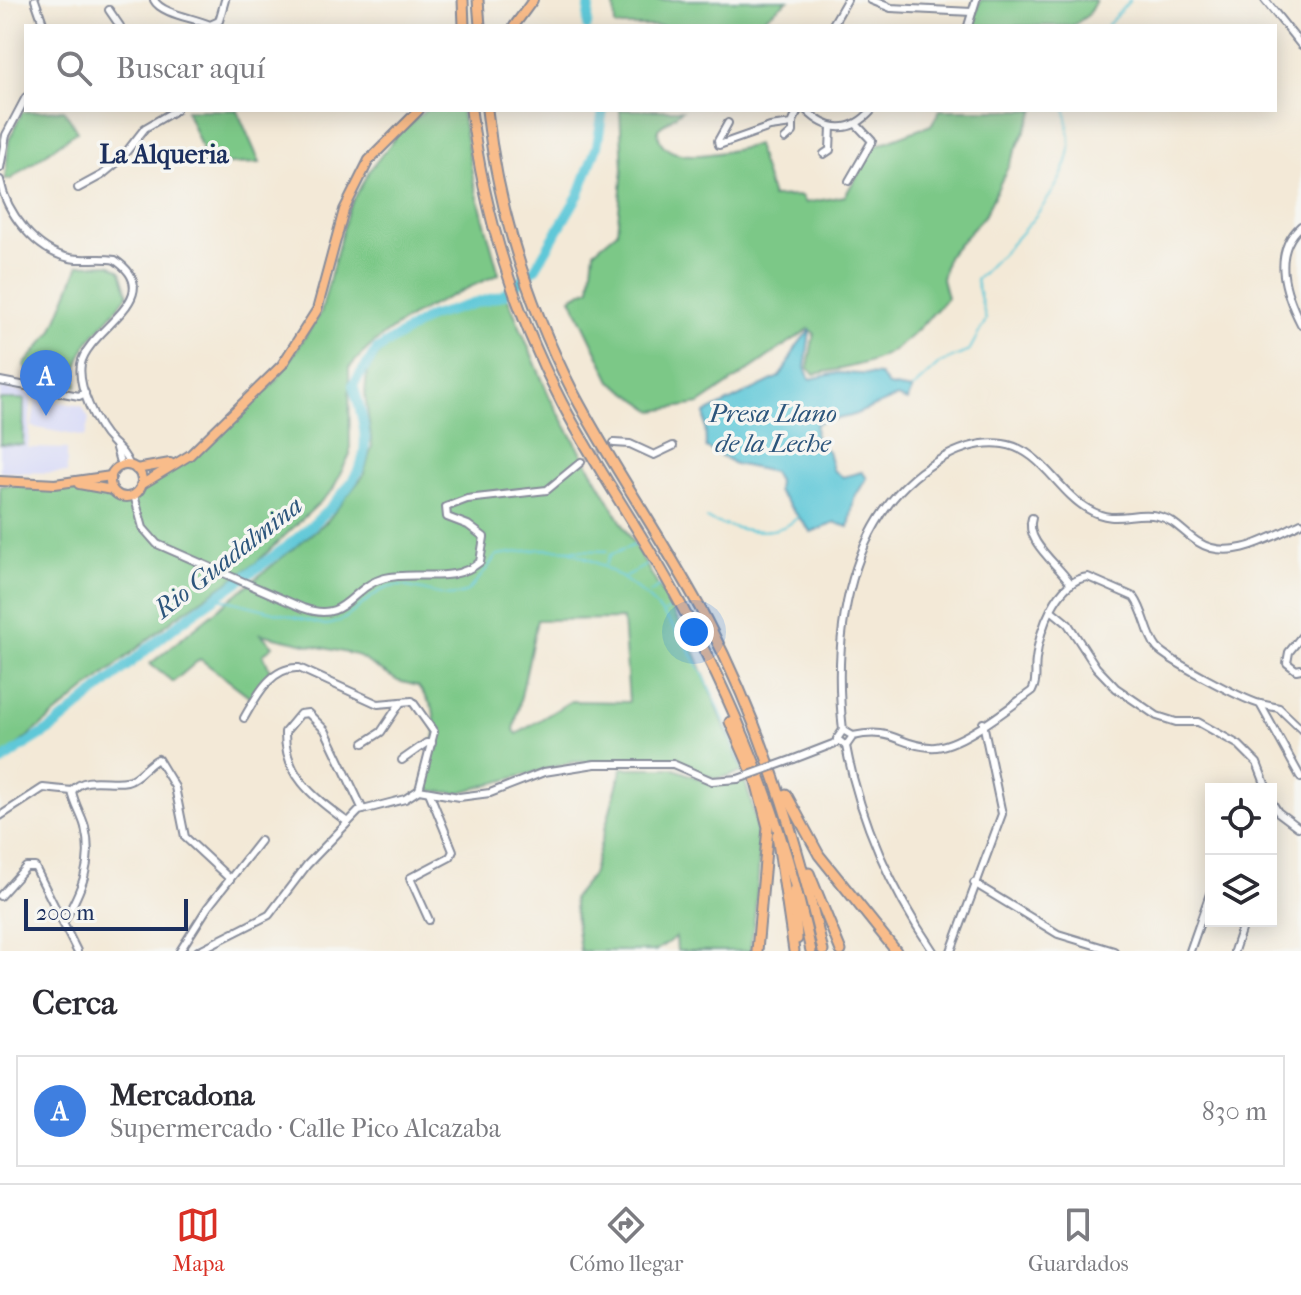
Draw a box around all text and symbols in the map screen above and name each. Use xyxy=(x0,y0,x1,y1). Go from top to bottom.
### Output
search box xyxy=(24,24,1277,112)
icon: search xyxy=(52,46,96,90)
text: Buscar aquí xyxy=(116,51,265,86)
district label: La Alqueria xyxy=(100,139,229,170)
pin: A xyxy=(20,350,72,416)
water label: Presa Llano de la Leche xyxy=(708,398,837,459)
water label: Rio Guadalmina xyxy=(146,490,309,626)
your location xyxy=(674,612,714,652)
map controls xyxy=(1205,783,1277,927)
button: locate xyxy=(1205,783,1277,855)
button: layers xyxy=(1205,855,1277,927)
scale bar xyxy=(24,895,188,931)
text: 200 m xyxy=(36,900,95,926)
text: Cerca xyxy=(32,983,117,1023)
text: Mercadona xyxy=(110,1078,254,1113)
text: A xyxy=(52,1096,68,1127)
text: 830 m xyxy=(1202,1096,1267,1127)
text: Supermercado · Calle Pico Alcazaba xyxy=(110,1113,501,1144)
tab: Mapa xyxy=(172,1203,225,1277)
tab: Cómo llegar xyxy=(569,1203,683,1277)
tab: Guardados xyxy=(1028,1203,1129,1277)

